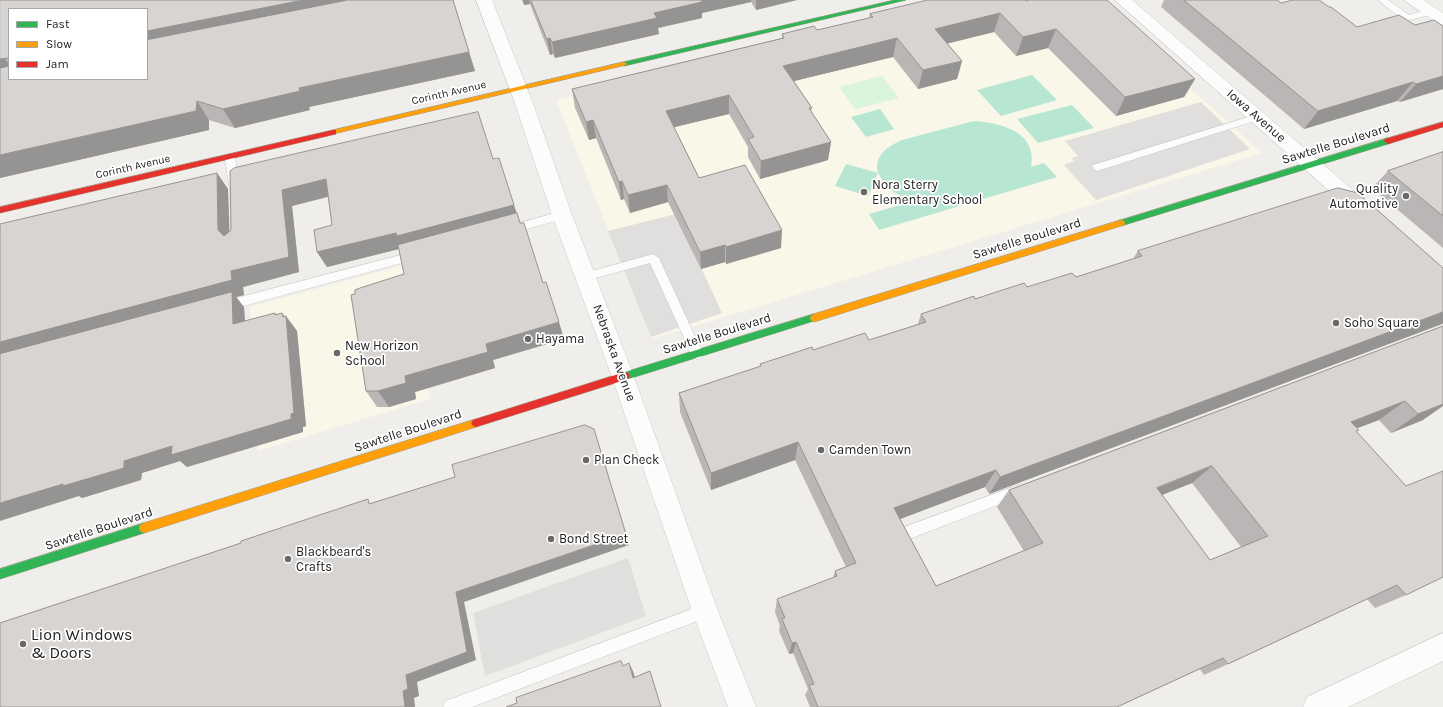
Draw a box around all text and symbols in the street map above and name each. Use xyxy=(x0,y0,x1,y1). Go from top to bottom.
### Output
legend xyxy=(8,8,148,80)
text: Fast xyxy=(46,17,69,31)
text: Slow xyxy=(46,37,72,51)
text: Jam xyxy=(46,57,69,71)
street label: Corinth Avenue xyxy=(410,78,488,108)
street label: Iowa Avenue xyxy=(1223,86,1289,146)
street label: Sawtelle Boulevard xyxy=(1280,120,1392,168)
street label: Corinth Avenue xyxy=(94,152,172,182)
place label: Nora Sterry Elementary School xyxy=(872,177,982,208)
place label: Quality Automotive xyxy=(1329,181,1398,212)
marker: Nora Sterry Elementary School xyxy=(859,187,869,197)
marker: Quality Automotive xyxy=(1401,191,1411,201)
street label: Sawtelle Boulevard xyxy=(971,215,1083,263)
street label: Nebraska Avenue xyxy=(589,302,639,404)
street label: Sawtelle Boulevard xyxy=(661,310,773,358)
place label: Soho Square xyxy=(1344,315,1419,331)
marker: Soho Square xyxy=(1331,318,1341,328)
place label: Hayama xyxy=(536,331,584,347)
marker: Hayama xyxy=(523,334,533,344)
place label: New Horizon School xyxy=(345,338,419,369)
marker: New Horizon School xyxy=(332,348,342,358)
street label: Sawtelle Boulevard xyxy=(352,406,464,456)
place label: Camden Town xyxy=(829,442,911,458)
marker: Camden Town xyxy=(816,445,826,455)
place label: Plan Check xyxy=(594,452,659,468)
marker: Plan Check xyxy=(581,455,591,465)
street label: Sawtelle Boulevard xyxy=(43,504,155,554)
place label: Bond Street xyxy=(559,531,629,547)
marker: Bond Street xyxy=(546,534,556,544)
place label: Blackbeard's Crafts xyxy=(296,544,371,575)
marker: Blackbeard's Crafts xyxy=(283,554,293,564)
place label: Lion Windows & Doors xyxy=(31,625,132,663)
marker: Lion Windows & Doors xyxy=(18,639,28,649)

